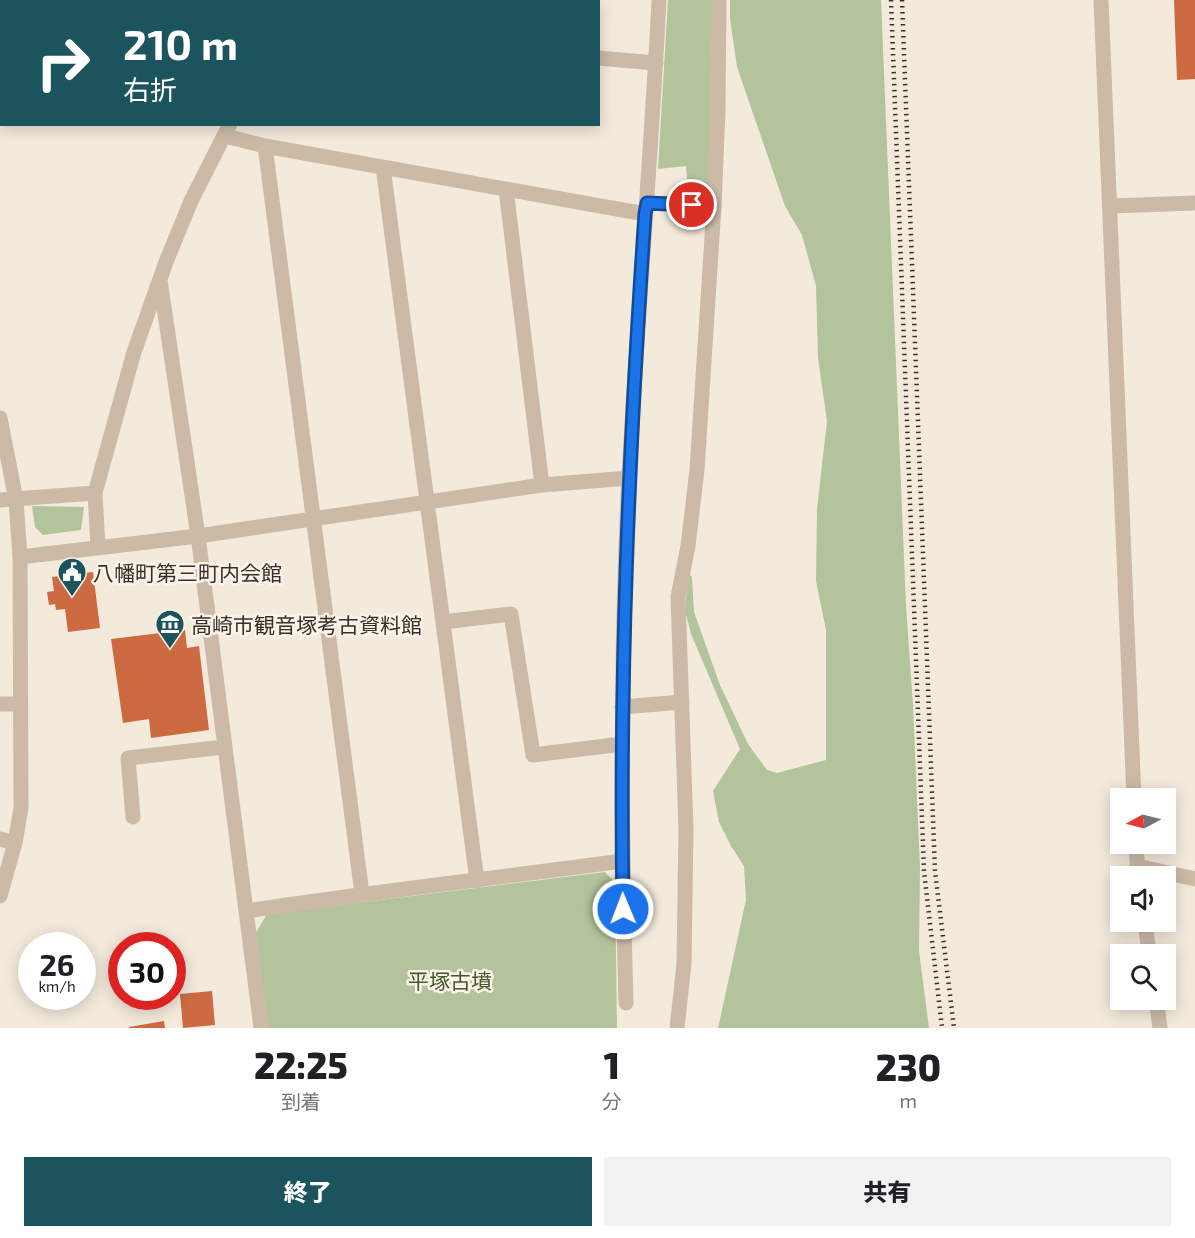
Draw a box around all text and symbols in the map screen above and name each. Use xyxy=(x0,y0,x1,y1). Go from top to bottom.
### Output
text: 210 m xyxy=(123,18,238,68)
icon: right xyxy=(24,24,102,102)
text: 右折 xyxy=(123,73,177,105)
pin xyxy=(666,179,717,230)
icon: arrive xyxy=(675,188,708,221)
public building icon: 八幡町第三町内会館 xyxy=(56,556,88,598)
place label: 八幡町第三町内会館 xyxy=(93,560,282,585)
museum icon: 高崎市観音塚考古資料館 xyxy=(154,608,186,650)
place label: 高崎市観音塚考古資料館 xyxy=(191,612,422,637)
north arrow xyxy=(1110,788,1176,854)
map controls xyxy=(1110,788,1176,1010)
button: sound xyxy=(1110,866,1176,932)
position arrow xyxy=(591,877,655,941)
speed limit sign: 30 xyxy=(108,932,186,1010)
button: search xyxy=(1110,944,1176,1010)
text: 26 xyxy=(39,946,75,982)
park label: 平塚古墳 xyxy=(408,968,492,993)
text: km/h xyxy=(38,977,76,995)
text: 22:25 xyxy=(254,1043,348,1086)
text: 1 xyxy=(604,1043,620,1086)
text: 230 xyxy=(876,1045,941,1088)
text: m xyxy=(900,1088,917,1112)
text: 到着 xyxy=(281,1089,321,1113)
text: 分 xyxy=(602,1089,622,1113)
button: 終了 xyxy=(24,1157,592,1226)
button: 共有 xyxy=(604,1157,1171,1226)

